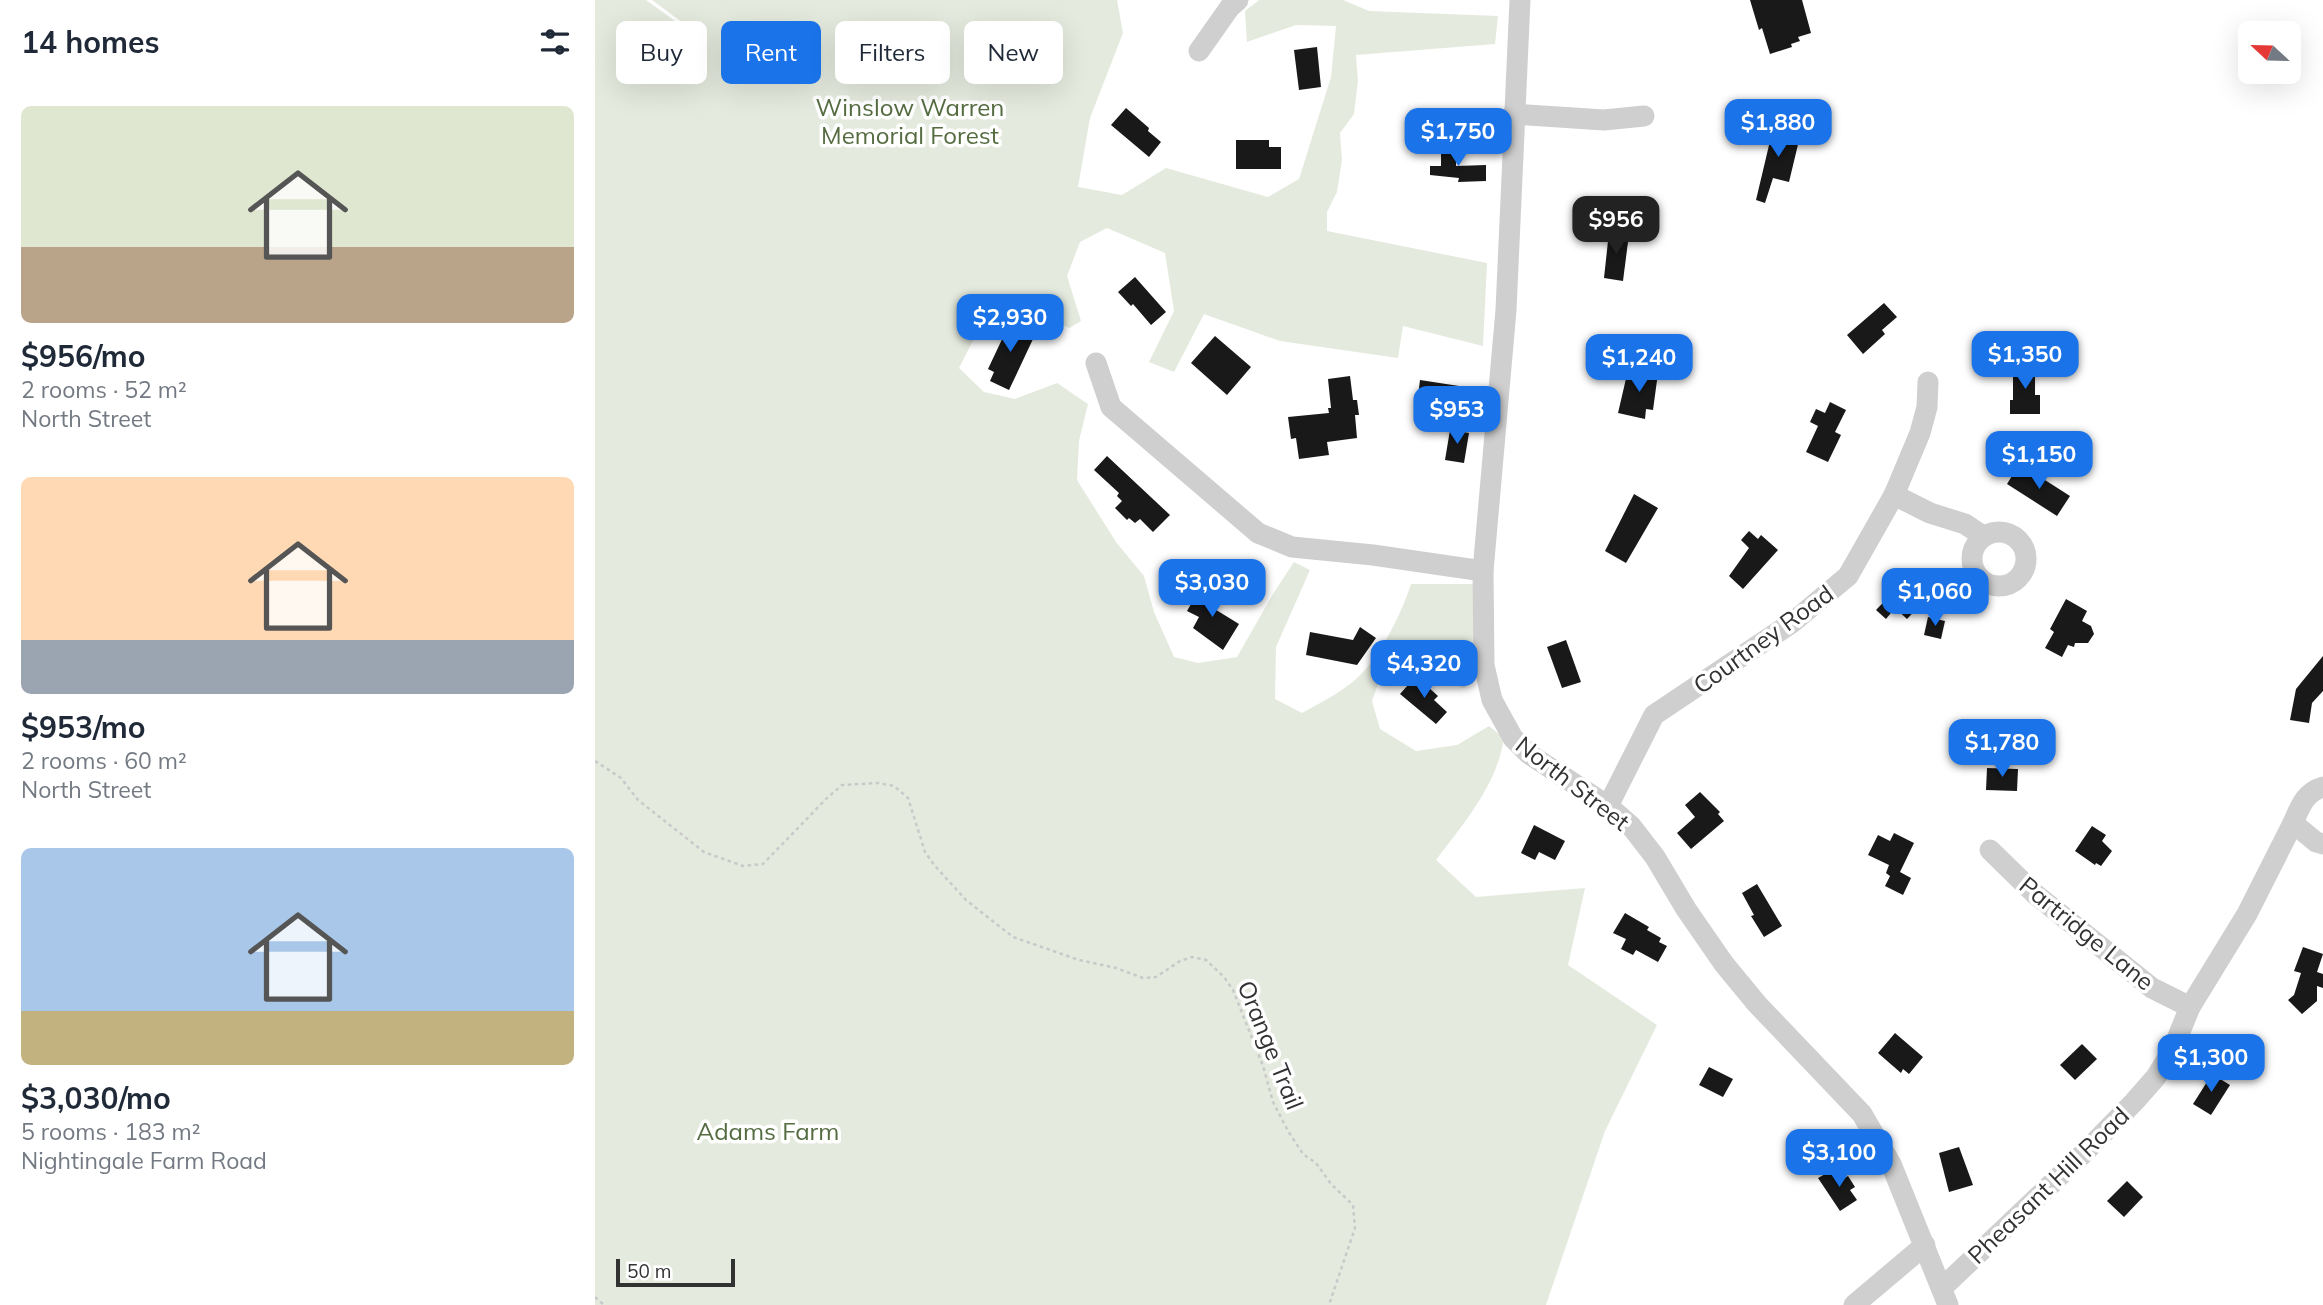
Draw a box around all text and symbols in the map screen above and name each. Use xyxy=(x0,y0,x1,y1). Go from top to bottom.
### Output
chip: Buy xyxy=(616,21,707,84)
chip: Rent xyxy=(721,21,821,84)
chip: Filters xyxy=(835,21,950,84)
chip: New xyxy=(964,21,1063,84)
north arrow xyxy=(2238,21,2301,84)
map controls xyxy=(2238,21,2301,84)
text: 14 homes xyxy=(21,23,160,61)
icon: filters xyxy=(536,23,574,61)
park label: Winslow Warren Memorial Forest xyxy=(816,92,1004,150)
pin: $1,880 xyxy=(1721,100,1835,159)
text: $1,880 xyxy=(1741,107,1815,136)
pin: $1,750 xyxy=(1401,108,1515,168)
text: $1,750 xyxy=(1421,116,1495,145)
icon: home xyxy=(235,152,361,278)
pin: $956 xyxy=(1575,196,1657,256)
text: $956 xyxy=(1588,204,1644,233)
pin: $2,930 xyxy=(953,294,1067,354)
text: $2,930 xyxy=(973,302,1047,331)
pin: $1,350 xyxy=(1968,332,2082,391)
pin: $1,240 xyxy=(1582,334,1696,394)
text: $956/mo xyxy=(21,337,145,375)
text: $1,350 xyxy=(1988,339,2062,368)
text: $1,240 xyxy=(1602,342,1676,371)
text: 2 rooms · 52 m² xyxy=(21,375,187,404)
pin: $953 xyxy=(1416,386,1498,446)
text: $953 xyxy=(1429,394,1485,423)
text: North Street xyxy=(21,404,151,433)
pin: $1,150 xyxy=(1982,432,2096,491)
text: $1,150 xyxy=(2002,439,2076,468)
icon: home xyxy=(235,523,361,649)
pin: $3,030 xyxy=(1155,560,1269,619)
text: $3,030 xyxy=(1175,567,1249,596)
pin: $1,060 xyxy=(1878,568,1992,628)
text: $1,060 xyxy=(1898,576,1972,605)
street label: Courtney Road xyxy=(1687,578,1839,700)
pin: $4,320 xyxy=(1367,640,1481,700)
text: $4,320 xyxy=(1387,648,1461,677)
text: $953/mo xyxy=(21,708,145,746)
pin: $1,780 xyxy=(1945,720,2059,779)
text: $1,780 xyxy=(1965,727,2039,756)
street label: North Street xyxy=(1510,729,1636,837)
text: 2 rooms · 60 m² xyxy=(21,746,187,775)
text: North Street xyxy=(21,775,151,804)
street label: Partridge Lane xyxy=(2014,870,2160,996)
icon: home xyxy=(235,894,361,1020)
street label: Orange Trail xyxy=(1232,976,1310,1114)
pin: $1,300 xyxy=(2154,1034,2268,1094)
text: $1,300 xyxy=(2174,1042,2248,1071)
text: $3,030/mo xyxy=(21,1079,171,1117)
street label: Pheasant Hill Road xyxy=(1961,1100,2135,1270)
park label: Adams Farm xyxy=(697,1116,839,1146)
text: 5 rooms · 183 m² xyxy=(21,1117,201,1146)
pin: $3,100 xyxy=(1782,1130,1896,1189)
text: $3,100 xyxy=(1802,1137,1876,1166)
text: Nightingale Farm Road xyxy=(21,1146,267,1175)
scale bar xyxy=(616,1256,735,1288)
text: 50 m xyxy=(627,1259,671,1283)

